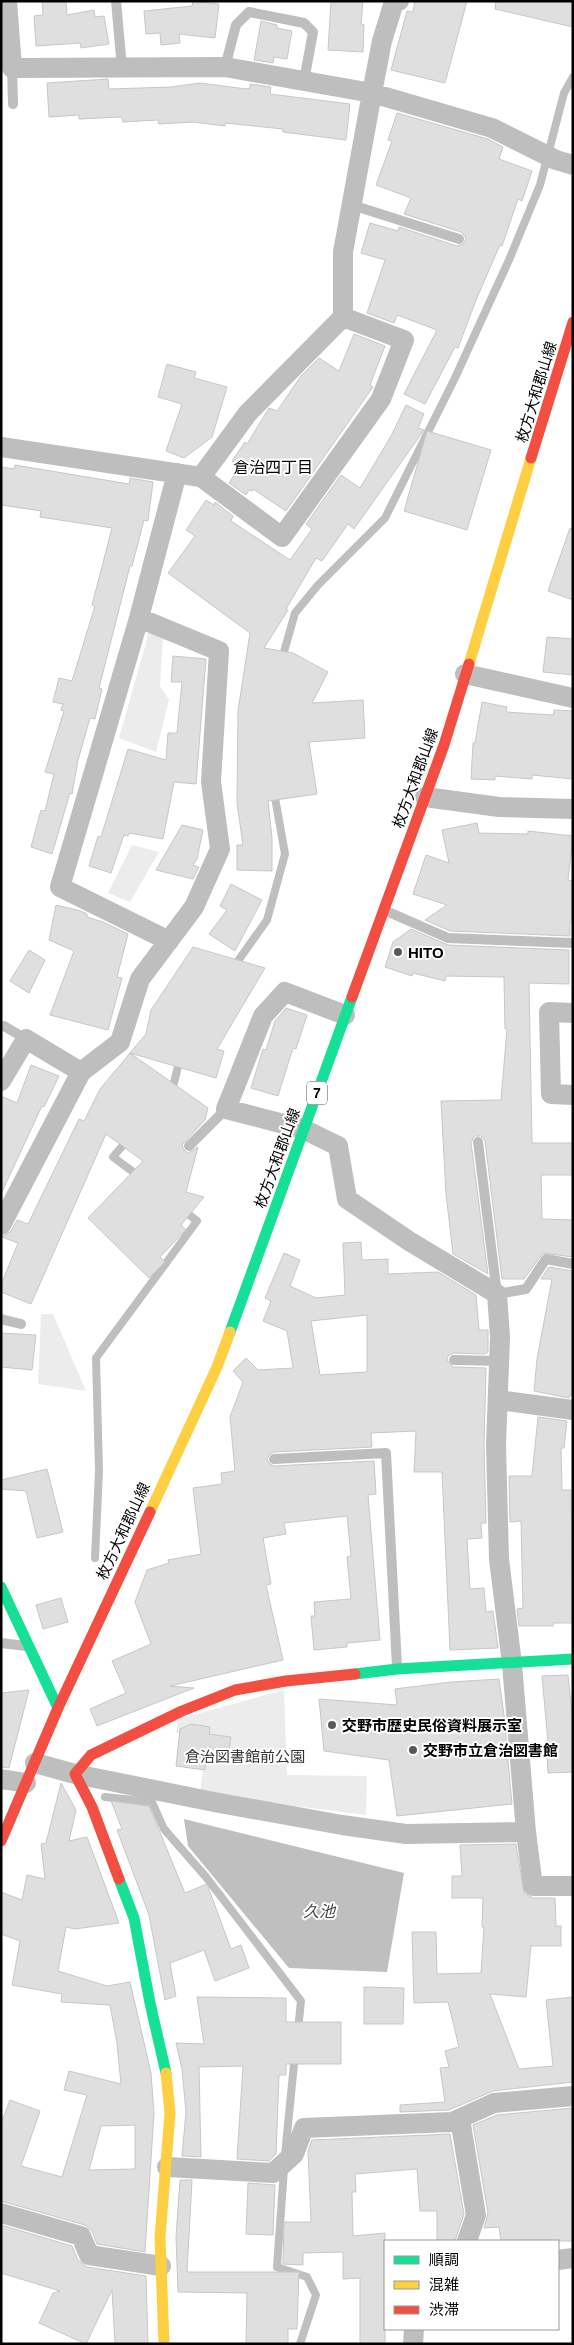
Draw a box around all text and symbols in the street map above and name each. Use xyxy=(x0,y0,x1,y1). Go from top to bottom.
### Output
street label: 枚方大和郡山線 xyxy=(513,339,559,445)
district label: 倉治四丁目 xyxy=(233,459,313,476)
street label: 枚方大和郡山線 xyxy=(389,726,441,830)
place label: HITO xyxy=(408,944,444,961)
marker: HITO xyxy=(392,946,404,958)
road number: 7 xyxy=(307,1082,327,1104)
street label: 枚方大和郡山線 xyxy=(251,1106,303,1210)
street label: 枚方大和郡山線 xyxy=(93,1480,153,1582)
place label: 交野市歴史民俗資料展示室 xyxy=(342,1717,522,1734)
marker: 交野市歴史民俗資料展示室 xyxy=(326,1719,338,1731)
place label: 交野市立倉治図書館 xyxy=(423,1742,558,1759)
marker: 交野市立倉治図書館 xyxy=(407,1744,419,1756)
park label: 倉治図書館前公園 xyxy=(185,1748,305,1765)
water label: 久池 xyxy=(303,1903,337,1920)
legend xyxy=(384,2240,559,2330)
text: 順調 xyxy=(429,2251,459,2268)
text: 混雑 xyxy=(429,2276,459,2293)
text: 渋滞 xyxy=(429,2301,459,2318)

